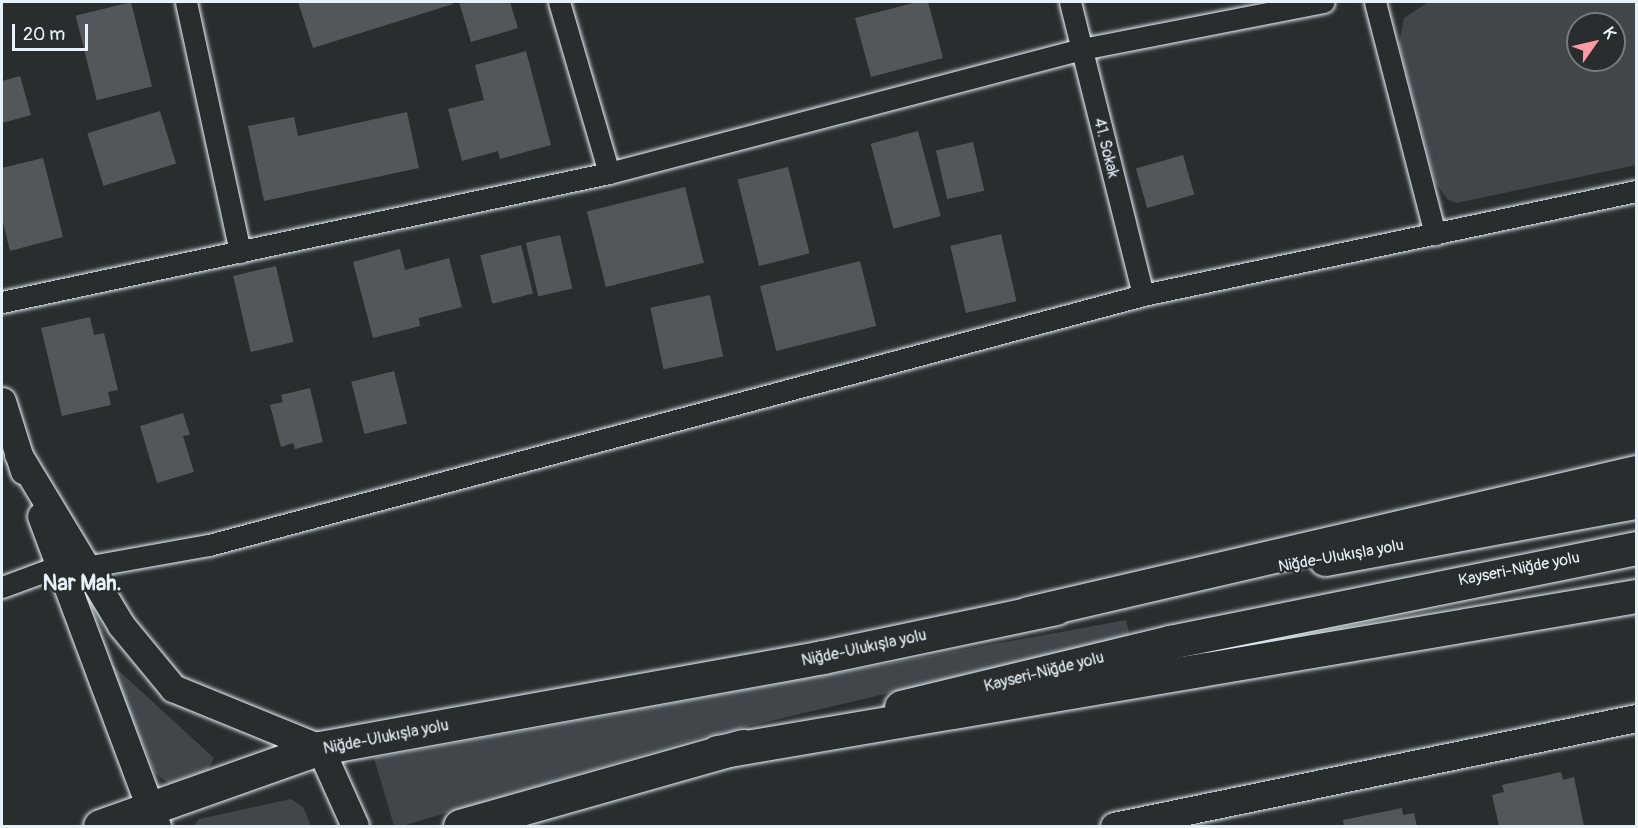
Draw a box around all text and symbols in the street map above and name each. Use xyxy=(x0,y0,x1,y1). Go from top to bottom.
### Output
scale bar xyxy=(15,12,92,50)
north arrow xyxy=(1566,12,1626,72)
text: 20 m xyxy=(23,23,65,46)
text: K xyxy=(1598,23,1620,43)
street label: 41. Sokak xyxy=(1089,116,1123,180)
street label: Niğde-Ulukışla yolu xyxy=(1277,535,1405,577)
street label: Kayseri-Niğde yolu xyxy=(1457,548,1581,590)
district label: Nar Mah. xyxy=(43,571,121,597)
street label: Niğde-Ulukışla yolu xyxy=(800,625,928,671)
street label: Kayseri-Niğde yolu xyxy=(982,648,1106,696)
street label: Niğde-Ulukışla yolu xyxy=(322,715,450,759)

